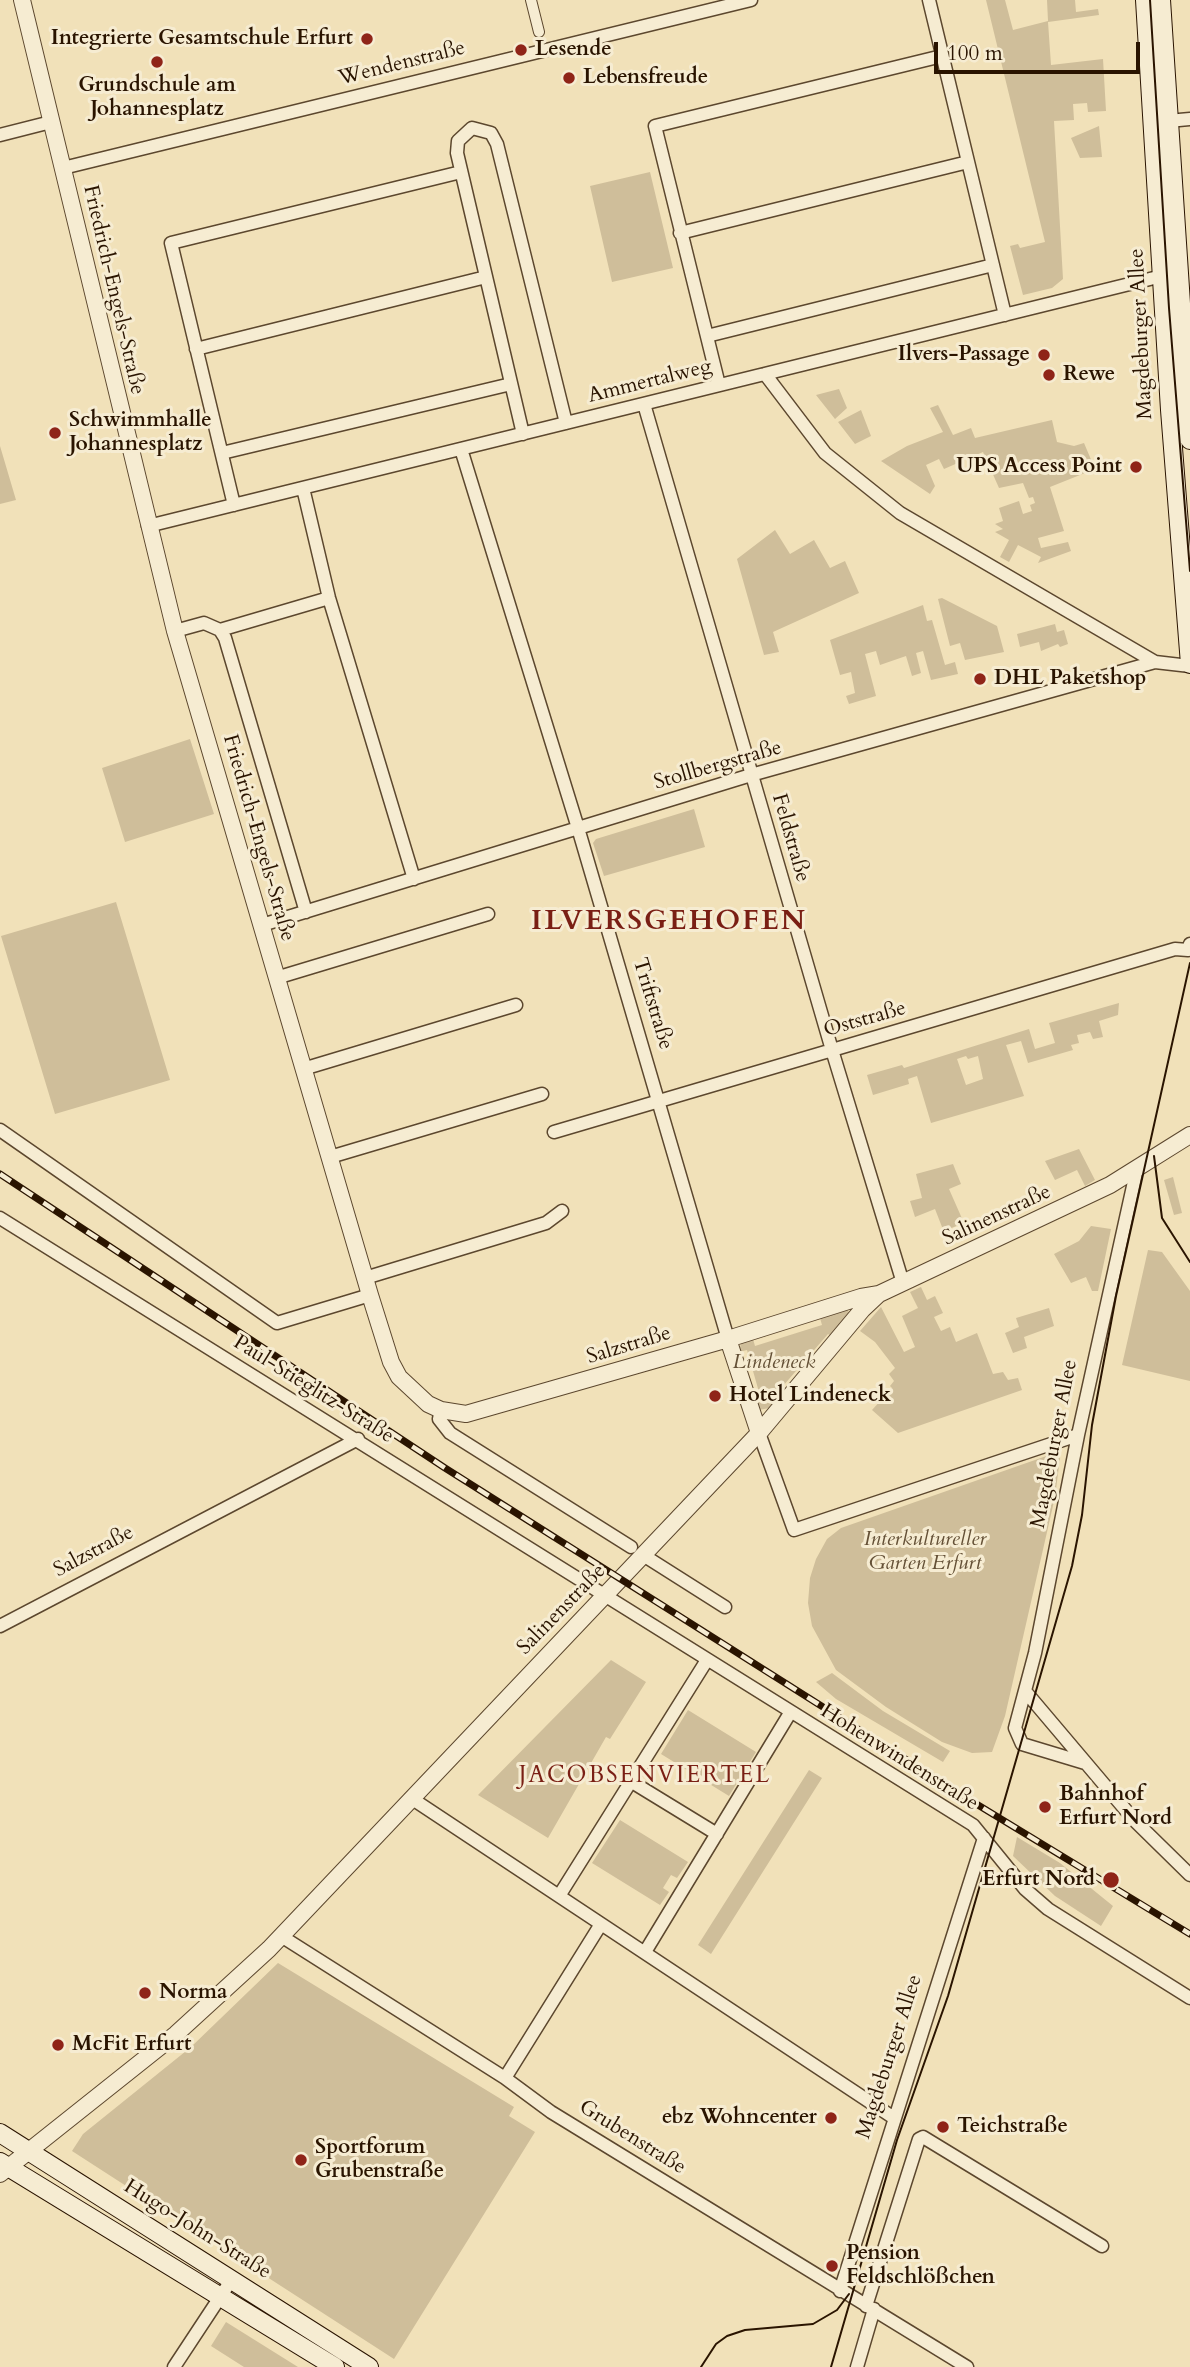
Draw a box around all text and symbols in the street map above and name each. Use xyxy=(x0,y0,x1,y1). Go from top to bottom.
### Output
place label: Integrierte Gesamtschule Erfurt xyxy=(51,26,353,52)
scale bar xyxy=(938,28,1144,72)
marker: Integrierte Gesamtschule Erfurt xyxy=(359,31,375,47)
street label: Wendenstraße xyxy=(336,36,468,92)
place label: Lesende xyxy=(535,37,612,63)
text: 100 m xyxy=(947,39,1003,68)
marker: Lesende xyxy=(513,42,529,58)
marker: Grundschule am Johannesplatz xyxy=(149,54,165,70)
place label: Lebensfreude xyxy=(583,65,708,91)
marker: Lebensfreude xyxy=(561,70,577,86)
place label: Grundschule am Johannesplatz xyxy=(78,73,236,123)
street label: Friedrich-Engels-Straße xyxy=(77,183,149,397)
street label: Magdeburger Allee xyxy=(1125,248,1159,420)
place label: Ilvers-Passage xyxy=(898,342,1030,368)
marker: Ilvers-Passage xyxy=(1036,347,1052,363)
street label: Ammertalweg xyxy=(585,354,715,410)
place label: Rewe xyxy=(1063,362,1115,388)
marker: Rewe xyxy=(1041,367,1057,383)
place label: Schwimmhalle Johannesplatz xyxy=(69,408,212,458)
marker: Schwimmhalle Johannesplatz xyxy=(47,425,63,441)
place label: UPS Access Point xyxy=(956,454,1122,480)
marker: UPS Access Point xyxy=(1128,459,1144,475)
place label: DHL Paketshop xyxy=(994,666,1146,692)
marker: DHL Paketshop xyxy=(972,671,988,687)
street label: Friedrich-Engels-Straße xyxy=(216,732,300,944)
street label: Stollbergstraße xyxy=(651,736,785,796)
street label: Feldstraße xyxy=(765,791,815,885)
district label: ILVERSGEHOFEN xyxy=(533,906,805,940)
street label: Triftstraße xyxy=(626,955,678,1053)
street label: Oststraße xyxy=(821,996,909,1044)
street label: Salinenstraße xyxy=(939,1180,1055,1252)
street label: Salzstraße xyxy=(584,1321,674,1371)
street label: Paul-Stieglitz-Straße xyxy=(228,1330,398,1450)
park label: Lindeneck xyxy=(733,1350,815,1376)
street label: Magdeburger Allee xyxy=(1026,1358,1084,1530)
place label: Hotel Lindeneck xyxy=(729,1383,891,1409)
marker: Hotel Lindeneck xyxy=(707,1388,723,1404)
street label: Salzstraße xyxy=(50,1521,138,1583)
park label: Interkultureller Garten Erfurt xyxy=(864,1527,986,1577)
street label: Salinenstraße xyxy=(512,1559,612,1661)
street label: Hohenwindenstraße xyxy=(815,1699,983,1817)
district label: JACOBSENVIERTEL xyxy=(521,1763,769,1791)
place label: Bahnhof Erfurt Nord xyxy=(1059,1782,1172,1832)
marker: Bahnhof Erfurt Nord xyxy=(1037,1799,1053,1815)
place label: Erfurt Nord xyxy=(982,1867,1095,1893)
marker: Erfurt Nord xyxy=(1101,1870,1121,1890)
street label: Magdeburger Allee xyxy=(852,1972,928,2142)
place label: Norma xyxy=(159,1980,227,2006)
marker: Norma xyxy=(137,1985,153,2001)
place label: McFit Erfurt xyxy=(72,2032,191,2058)
marker: McFit Erfurt xyxy=(50,2037,66,2053)
street label: Grubenstraße xyxy=(574,2095,690,2181)
place label: ebz Wohncenter xyxy=(662,2105,817,2131)
marker: ebz Wohncenter xyxy=(823,2110,839,2126)
place label: Teichstraße xyxy=(957,2114,1068,2140)
marker: Teichstraße xyxy=(935,2119,951,2135)
place label: Sportforum Grubenstraße xyxy=(315,2135,444,2185)
marker: Sportforum Grubenstraße xyxy=(293,2152,309,2168)
street label: Hugo-John-Straße xyxy=(119,2175,275,2285)
place label: Pension Feldschlößchen xyxy=(846,2241,995,2291)
marker: Pension Feldschlößchen xyxy=(824,2258,840,2274)

